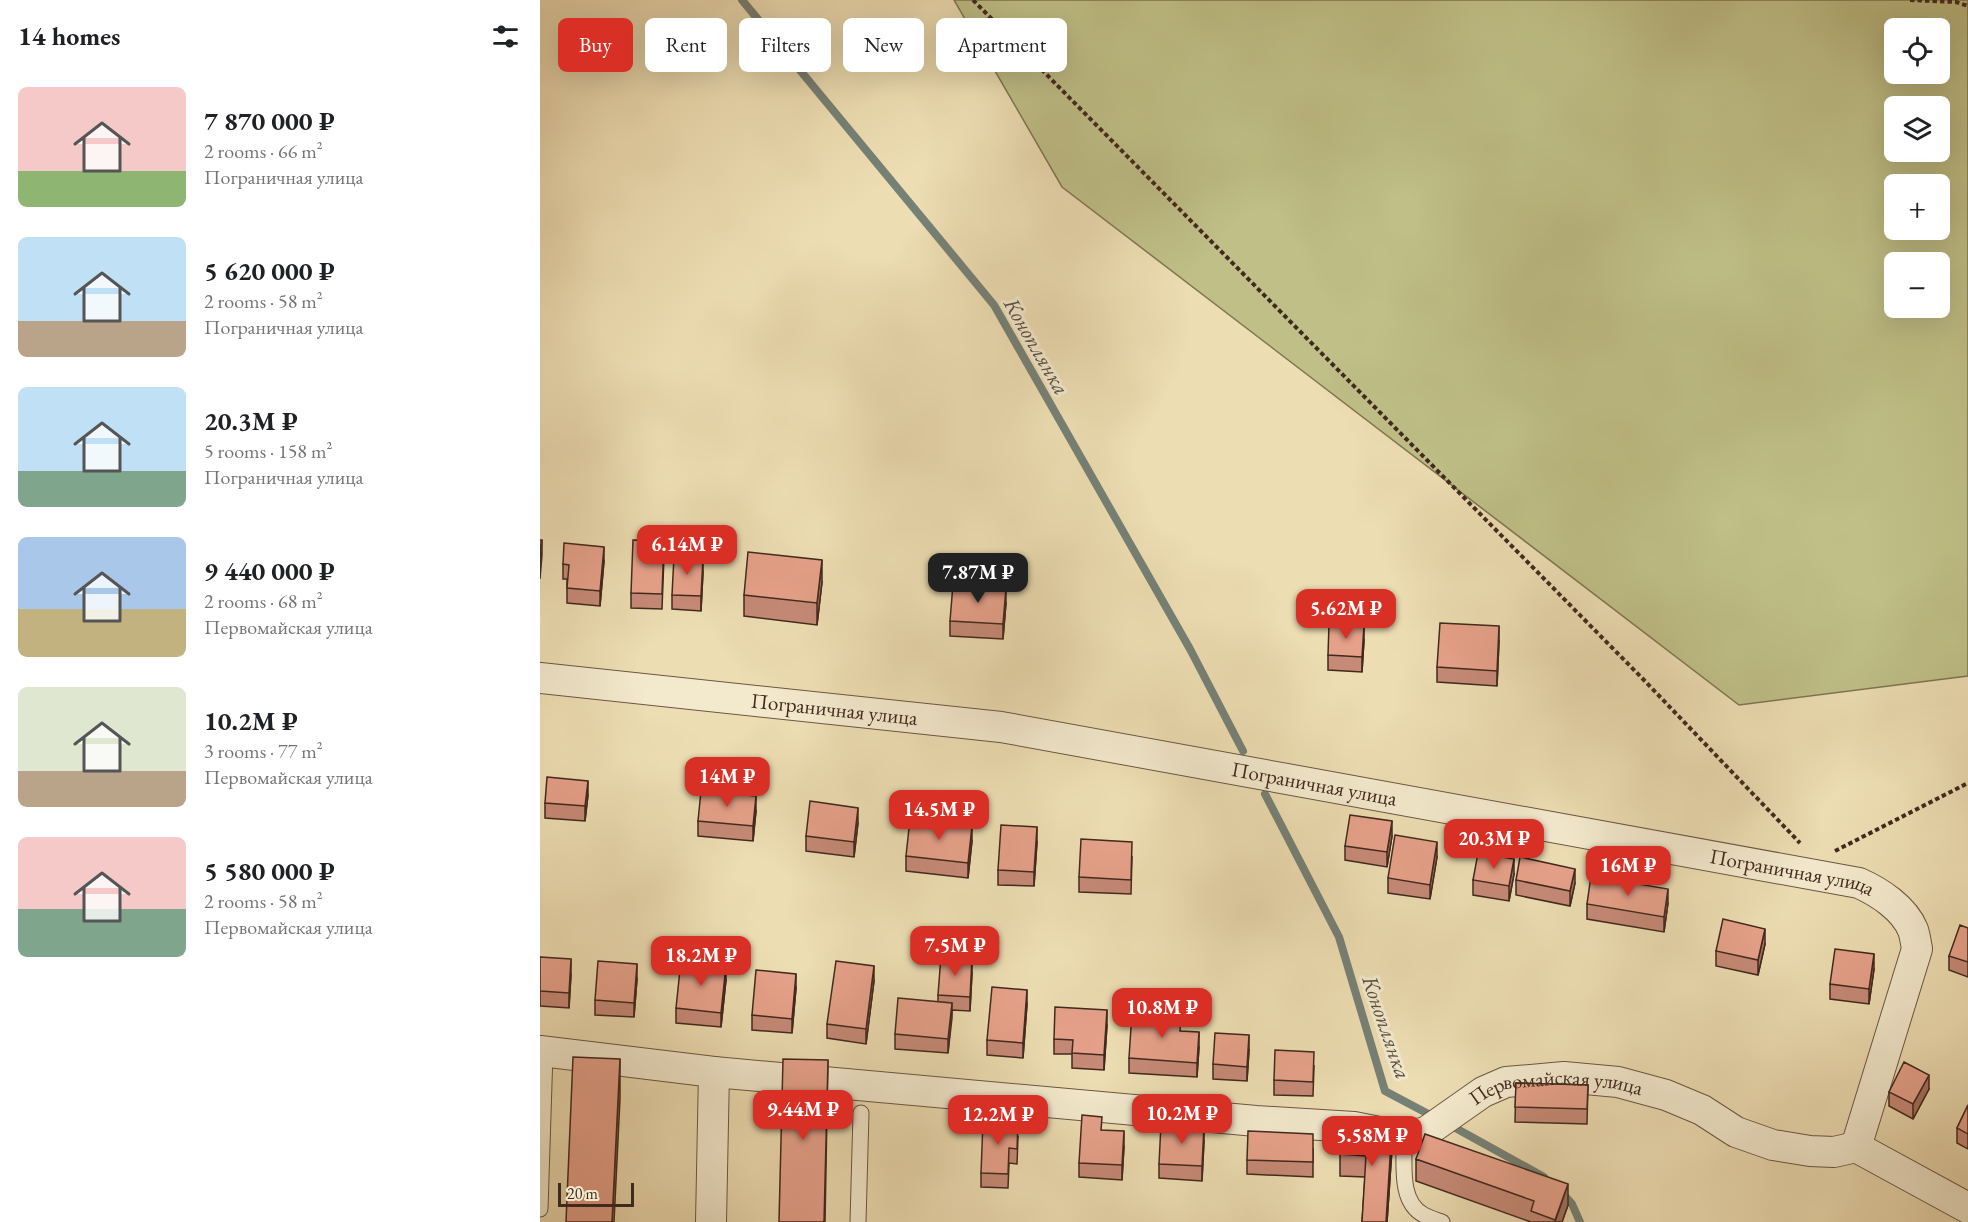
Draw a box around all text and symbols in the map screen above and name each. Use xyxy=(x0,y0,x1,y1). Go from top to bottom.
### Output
chip: Buy xyxy=(558,18,633,72)
chip: Rent xyxy=(645,18,727,72)
chip: Filters xyxy=(739,18,831,72)
chip: New xyxy=(843,18,924,72)
chip: Apartment xyxy=(936,18,1067,72)
map controls xyxy=(1884,18,1950,318)
button: locate xyxy=(1884,18,1950,84)
text: 14 homes xyxy=(18,19,120,53)
icon: filters xyxy=(489,20,522,53)
button: layers xyxy=(1884,96,1950,162)
text: 7 870 000 ₽ xyxy=(204,104,335,138)
icon: home xyxy=(66,111,138,183)
text: 2 rooms · 66 m² xyxy=(204,138,323,164)
text: Пограничная улица xyxy=(204,164,363,190)
button: + xyxy=(1884,174,1950,240)
button: − xyxy=(1884,252,1950,318)
text: 5 620 000 ₽ xyxy=(204,254,335,288)
icon: home xyxy=(66,261,138,333)
text: 2 rooms · 58 m² xyxy=(204,288,323,314)
water label: Коноплянка xyxy=(997,291,1076,400)
text: Пограничная улица xyxy=(204,314,363,340)
text: 20.3M ₽ xyxy=(204,404,298,438)
icon: home xyxy=(66,411,138,483)
text: 5 rooms · 158 m² xyxy=(204,438,332,464)
text: Пограничная улица xyxy=(204,464,363,490)
pin: 6.14M ₽ xyxy=(632,525,742,576)
text: 6.14M ₽ xyxy=(651,531,723,557)
pin: 7.87M ₽ xyxy=(923,553,1033,604)
text: 9 440 000 ₽ xyxy=(204,554,335,588)
text: 7.87M ₽ xyxy=(942,559,1014,585)
icon: home xyxy=(66,561,138,633)
text: 2 rooms · 68 m² xyxy=(204,588,323,614)
pin: 5.62M ₽ xyxy=(1291,589,1401,640)
text: 5.62M ₽ xyxy=(1310,595,1382,621)
text: Первомайская улица xyxy=(204,614,373,640)
street label: Пограничная улица xyxy=(750,687,920,731)
text: 10.2M ₽ xyxy=(204,704,298,738)
icon: home xyxy=(66,711,138,783)
text: 3 rooms · 77 m² xyxy=(204,738,323,764)
street label: Пограничная улица xyxy=(1229,755,1400,812)
pin: 14M ₽ xyxy=(685,757,769,808)
text: 14M ₽ xyxy=(699,763,755,789)
text: Первомайская улица xyxy=(204,764,373,790)
pin: 14.5M ₽ xyxy=(884,790,994,841)
text: 14.5M ₽ xyxy=(903,796,975,822)
pin: 20.3M ₽ xyxy=(1439,819,1549,870)
text: 20.3M ₽ xyxy=(1458,825,1530,851)
street label: Пограничная улица xyxy=(1708,842,1880,902)
pin: 16M ₽ xyxy=(1586,846,1670,897)
text: 16M ₽ xyxy=(1600,852,1656,878)
text: 5 580 000 ₽ xyxy=(204,854,335,888)
icon: home xyxy=(66,861,138,933)
text: 2 rooms · 58 m² xyxy=(204,888,323,914)
text: Первомайская улица xyxy=(204,914,373,940)
pin: 7.5M ₽ xyxy=(906,926,1004,977)
text: 7.5M ₽ xyxy=(924,932,986,958)
pin: 18.2M ₽ xyxy=(646,936,756,987)
text: 18.2M ₽ xyxy=(665,942,737,968)
water label: Коноплянка xyxy=(1355,971,1418,1083)
pin: 10.8M ₽ xyxy=(1107,988,1217,1039)
text: 10.8M ₽ xyxy=(1126,994,1198,1020)
street label: Первомайская улица xyxy=(1463,1063,1647,1111)
pin: 9.44M ₽ xyxy=(748,1090,858,1141)
pin: 10.2M ₽ xyxy=(1127,1094,1237,1145)
pin: 12.2M ₽ xyxy=(943,1095,1053,1146)
text: 9.44M ₽ xyxy=(767,1096,839,1122)
text: 10.2M ₽ xyxy=(1146,1100,1218,1126)
text: 12.2M ₽ xyxy=(962,1101,1034,1127)
pin: 5.58M ₽ xyxy=(1317,1116,1427,1167)
text: 5.58M ₽ xyxy=(1336,1122,1408,1148)
scale bar xyxy=(558,1180,634,1208)
text: 20 m xyxy=(567,1183,598,1204)

